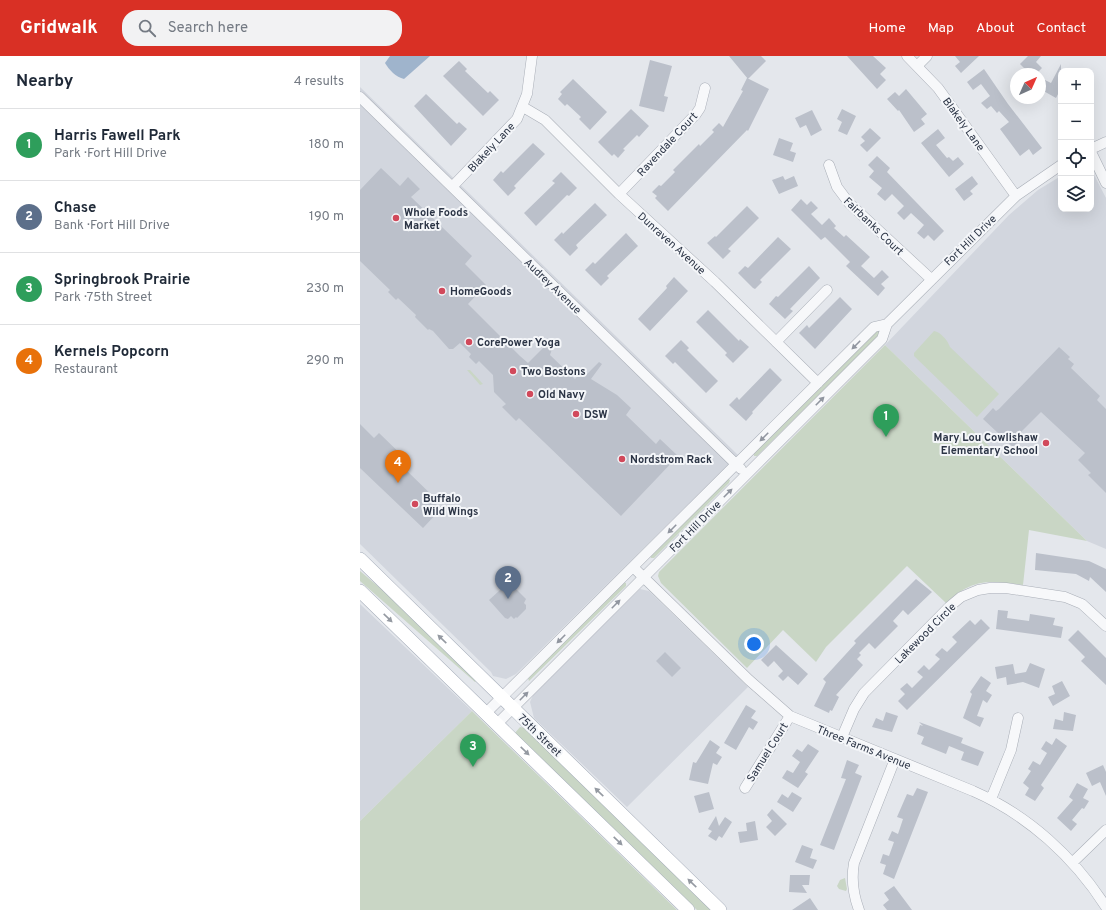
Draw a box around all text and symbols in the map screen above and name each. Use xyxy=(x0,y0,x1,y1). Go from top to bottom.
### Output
search box xyxy=(122,10,402,46)
text: Gridwalk xyxy=(20,16,98,40)
icon: search xyxy=(136,17,158,39)
text: Search here xyxy=(168,19,248,38)
text: Home xyxy=(869,20,906,37)
text: Map xyxy=(928,20,954,37)
text: About xyxy=(976,20,1015,37)
text: Contact xyxy=(1037,20,1086,37)
north arrow xyxy=(1010,68,1046,104)
map controls xyxy=(1058,68,1094,212)
button: + xyxy=(1058,68,1094,104)
text: Nearby xyxy=(16,71,73,93)
text: 4 results xyxy=(294,74,344,90)
street label: Blakely Lane xyxy=(939,95,987,154)
button: − xyxy=(1058,104,1094,140)
street label: Ravendale Court xyxy=(634,110,701,180)
street label: Blakely Lane xyxy=(465,120,518,175)
text: Harris Fawell Park xyxy=(54,127,181,146)
text: 1 xyxy=(26,137,32,153)
text: 180 m xyxy=(309,137,344,153)
button: locate xyxy=(1058,140,1094,176)
text: Park · Fort Hill Drive xyxy=(54,146,167,162)
button: layers xyxy=(1058,176,1094,212)
street label: Fairbanks Court xyxy=(840,195,906,259)
text: Chase xyxy=(54,199,96,218)
place label: Whole Foods Market xyxy=(404,206,468,233)
text: 2 xyxy=(25,209,33,225)
text: 190 m xyxy=(309,209,344,225)
street label: Dunraven Avenue xyxy=(634,210,708,278)
street label: Fort Hill Drive xyxy=(942,212,1000,269)
marker: Whole Foods Market xyxy=(391,213,401,223)
text: Bank · Fort Hill Drive xyxy=(54,218,170,234)
street label: Audrey Avenue xyxy=(521,256,584,318)
text: Springbrook Prairie xyxy=(54,271,190,290)
text: 3 xyxy=(25,281,33,297)
text: 230 m xyxy=(306,281,344,297)
place label: HomeGoods xyxy=(450,285,512,299)
marker: HomeGoods xyxy=(437,286,447,296)
text: Park · 75th Street xyxy=(54,290,152,306)
place label: CorePower Yoga xyxy=(477,336,560,350)
marker: CorePower Yoga xyxy=(464,337,474,347)
one-way arrow xyxy=(851,340,861,350)
text: Kernels Popcorn xyxy=(54,343,169,362)
text: 4 xyxy=(25,353,33,369)
text: 290 m xyxy=(306,353,344,369)
text: Restaurant xyxy=(54,362,118,378)
place label: Two Bostons xyxy=(521,365,586,379)
marker: Two Bostons xyxy=(508,366,518,376)
place label: Old Navy xyxy=(538,388,585,402)
marker: Old Navy xyxy=(525,389,535,399)
one-way arrow xyxy=(815,396,825,406)
pin: 1 xyxy=(873,404,899,437)
place label: DSW xyxy=(584,408,608,422)
marker: DSW xyxy=(571,409,581,419)
place label: Mary Lou Cowlishaw Elementary School xyxy=(934,431,1038,458)
one-way arrow xyxy=(759,432,769,442)
marker: Mary Lou Cowlishaw Elementary School xyxy=(1041,438,1051,448)
pin: 4 xyxy=(385,450,411,483)
place label: Nordstrom Rack xyxy=(630,453,712,467)
marker: Nordstrom Rack xyxy=(617,454,627,464)
one-way arrow xyxy=(723,488,733,498)
place label: Buffalo Wild Wings xyxy=(423,492,479,519)
street label: Fort Hill Drive xyxy=(667,498,725,556)
marker: Buffalo Wild Wings xyxy=(410,499,420,509)
one-way arrow xyxy=(667,524,677,534)
pin: 2 xyxy=(495,566,521,599)
one-way arrow xyxy=(611,599,621,609)
street label: Lakewood Circle xyxy=(892,600,959,667)
one-way arrow xyxy=(383,613,393,623)
one-way arrow xyxy=(437,634,447,644)
one-way arrow xyxy=(556,634,566,644)
your location xyxy=(744,634,764,654)
one-way arrow xyxy=(519,691,529,701)
street label: 75th Street xyxy=(514,711,564,760)
street label: Samuel Court xyxy=(744,720,792,785)
street label: Three Farms Avenue xyxy=(815,723,913,773)
pin: 3 xyxy=(460,734,486,767)
one-way arrow xyxy=(520,746,530,756)
one-way arrow xyxy=(594,787,604,797)
one-way arrow xyxy=(613,837,623,846)
one-way arrow xyxy=(687,878,697,888)

